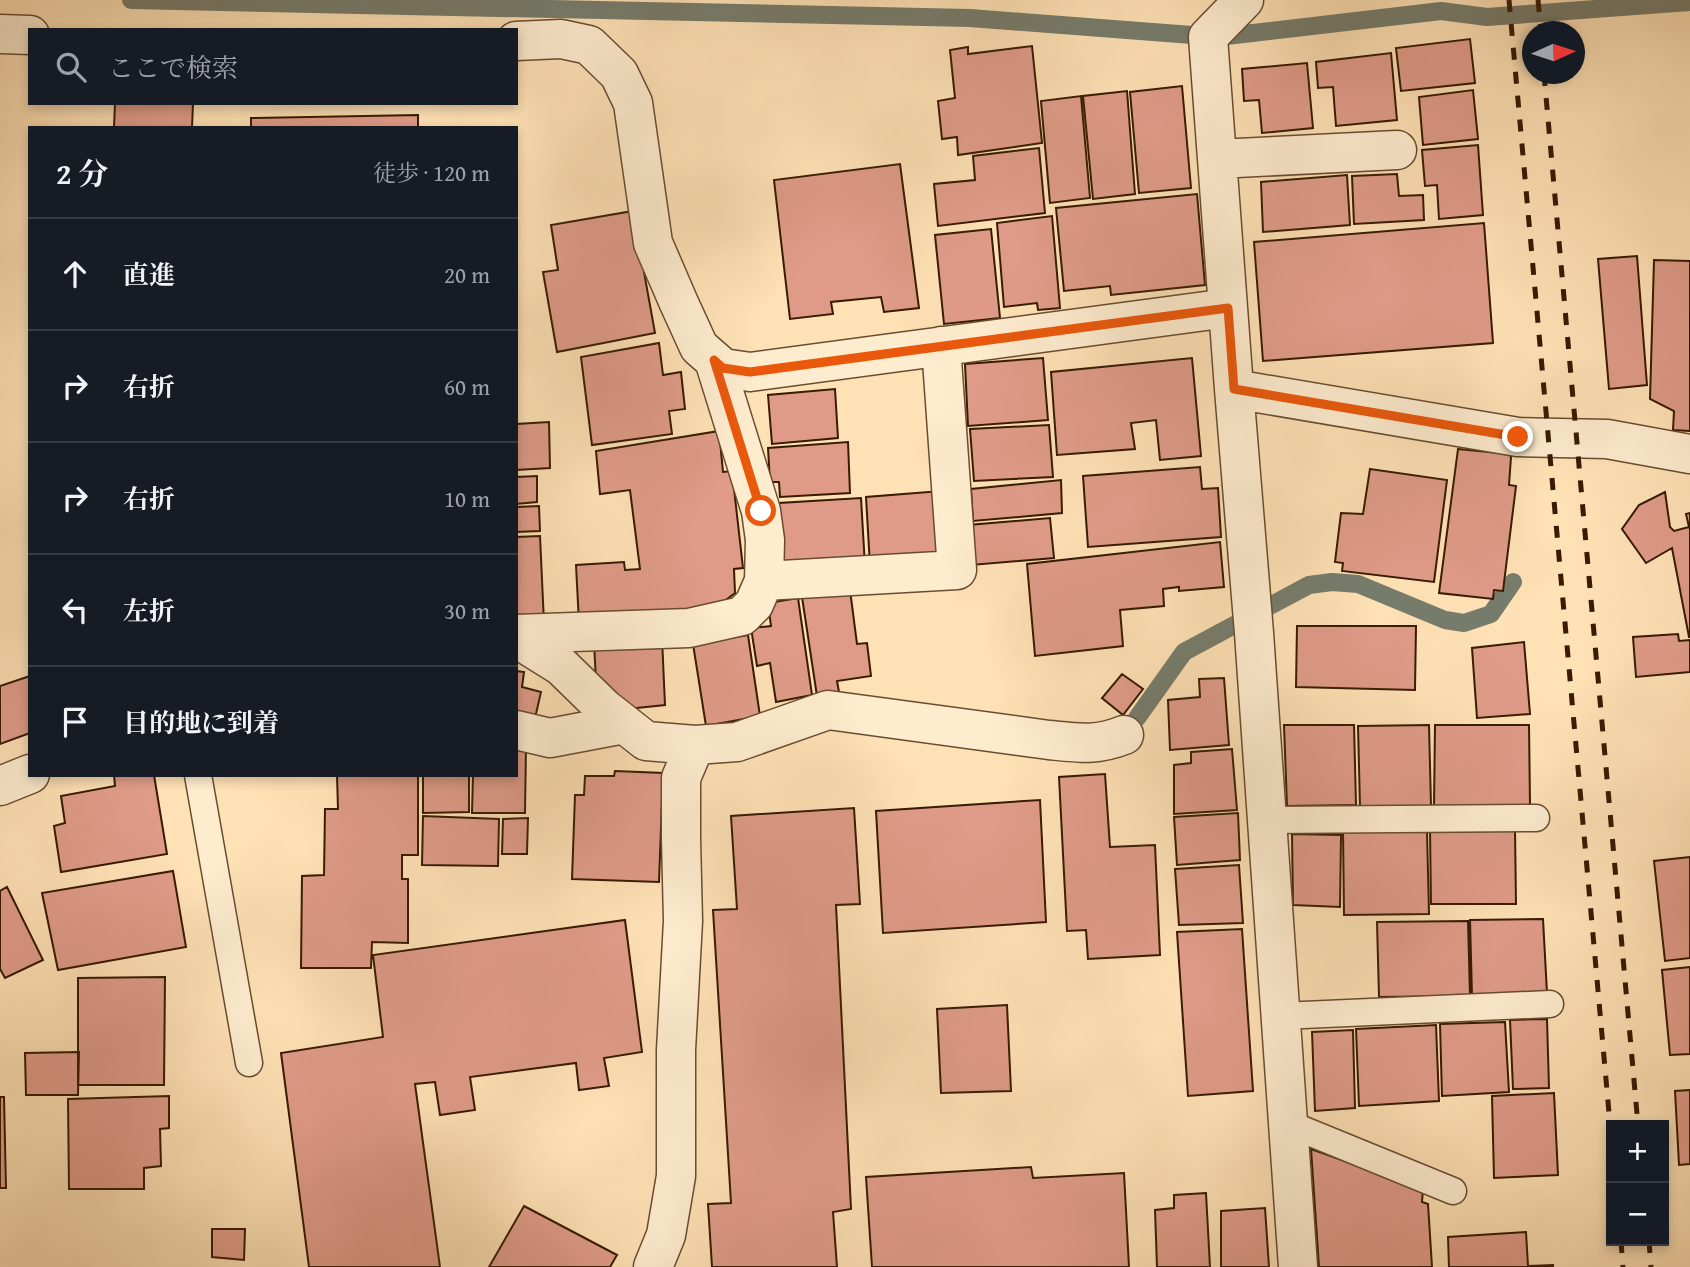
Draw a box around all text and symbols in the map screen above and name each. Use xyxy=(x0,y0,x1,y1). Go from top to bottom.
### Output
north arrow xyxy=(1522,21,1585,84)
search box xyxy=(28,28,518,105)
icon: search xyxy=(52,48,90,86)
text: ここで検索 xyxy=(108,48,238,87)
text: 2 分 xyxy=(56,151,108,195)
text: 徒歩 · 120 m xyxy=(373,156,490,189)
icon: ahead xyxy=(56,255,94,293)
text: 直進 xyxy=(123,255,175,294)
text: 20 m xyxy=(444,258,490,291)
icon: right xyxy=(56,367,94,405)
text: 右折 xyxy=(123,367,175,406)
text: 60 m xyxy=(444,370,490,403)
route end xyxy=(1502,421,1533,452)
icon: right xyxy=(56,479,94,517)
text: 右折 xyxy=(123,479,175,518)
text: 10 m xyxy=(444,482,490,515)
route start xyxy=(745,495,776,526)
icon: left xyxy=(56,591,94,629)
text: 左折 xyxy=(123,591,175,630)
text: 30 m xyxy=(444,594,490,627)
icon: arrive xyxy=(56,703,94,741)
text: 目的地に到着 xyxy=(123,703,279,742)
map controls xyxy=(1606,1120,1669,1246)
button: + xyxy=(1606,1120,1669,1183)
button: − xyxy=(1606,1183,1669,1246)

